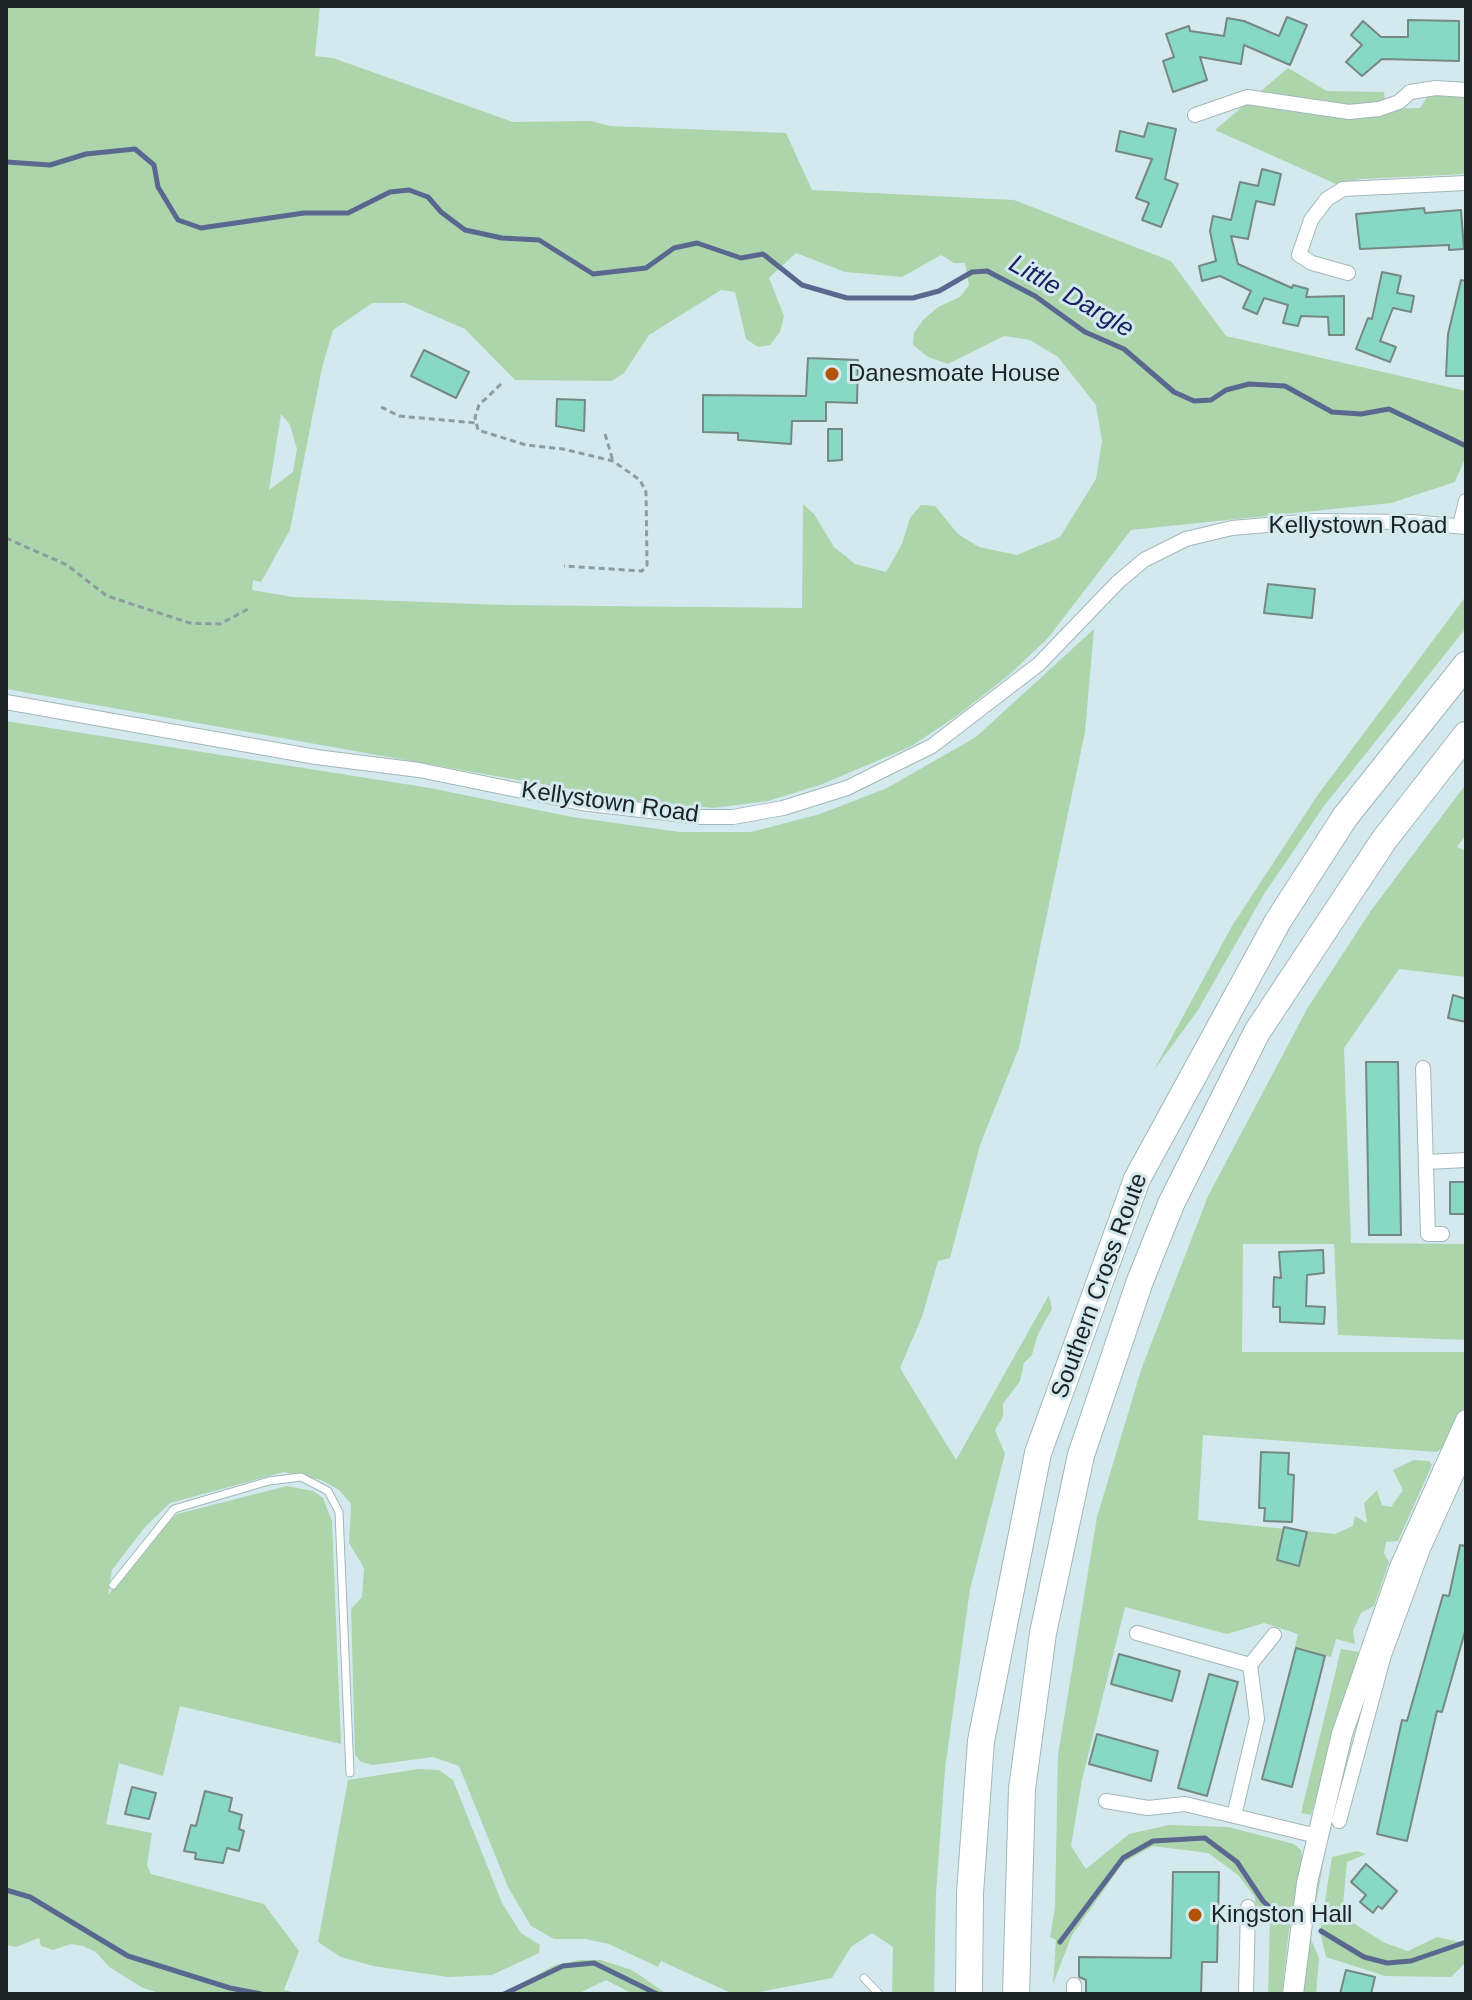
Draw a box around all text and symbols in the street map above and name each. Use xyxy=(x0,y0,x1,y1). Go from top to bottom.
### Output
water label: Little Dargle xyxy=(1003,249,1139,345)
place label: Danesmoate House xyxy=(848,360,1060,388)
marker: Danesmoate House xyxy=(823,365,841,383)
street label: Kellystown Road xyxy=(1269,512,1447,540)
street label: Kellystown Road xyxy=(519,776,701,830)
street label: Southern Cross Route xyxy=(1046,1170,1154,1402)
place label: Kingston Hall xyxy=(1211,1901,1352,1929)
marker: Kingston Hall xyxy=(1186,1906,1204,1924)

